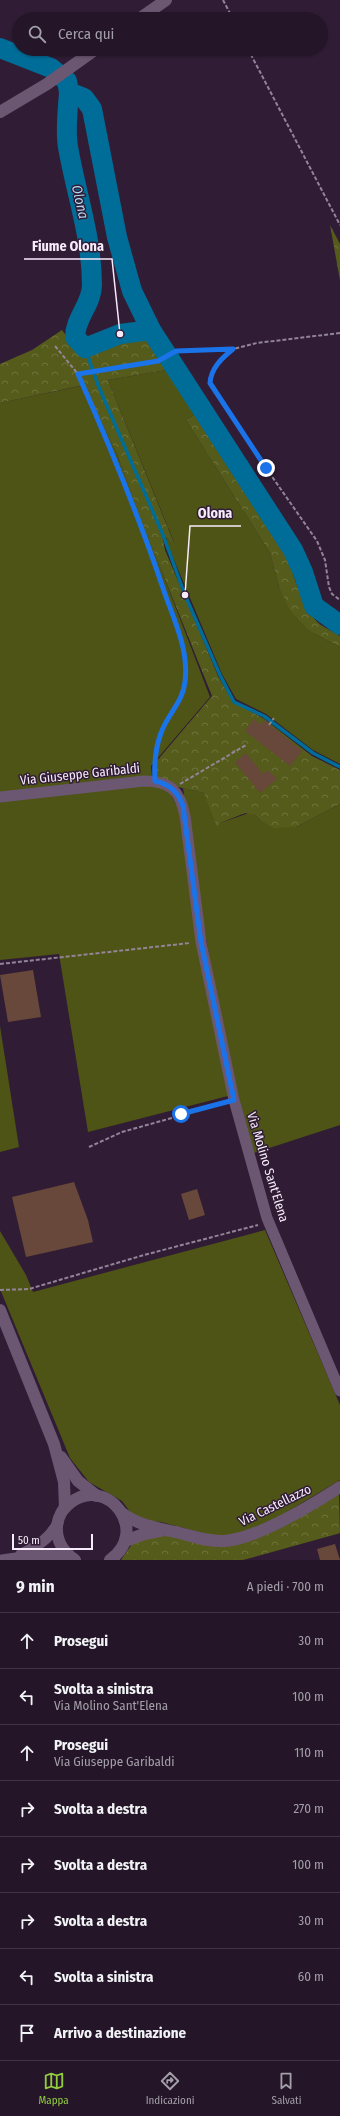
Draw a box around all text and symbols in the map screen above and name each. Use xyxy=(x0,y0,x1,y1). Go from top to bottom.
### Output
search box xyxy=(12,12,328,56)
icon: search xyxy=(26,23,48,45)
text: Cerca qui xyxy=(58,25,114,43)
water label: Olona xyxy=(68,183,92,221)
callout: Fiume Olona xyxy=(24,233,112,259)
text: Fiume Olona xyxy=(32,238,104,255)
route end xyxy=(257,459,275,477)
callout: Olona xyxy=(190,500,241,526)
text: Olona xyxy=(198,505,232,522)
street label: Via Giuseppe Garibaldi xyxy=(19,760,141,788)
route start xyxy=(172,1105,190,1123)
street label: Via Molino Sant'Elena xyxy=(244,1110,292,1224)
street label: Via Castellazzo xyxy=(237,1481,314,1529)
scale bar xyxy=(12,1532,93,1551)
text: 50 m xyxy=(18,1534,40,1547)
text: 9 min xyxy=(16,1576,55,1597)
text: A piedi · 700 m xyxy=(247,1579,324,1594)
icon: ahead xyxy=(16,1630,38,1652)
text: Prosegui xyxy=(54,1632,108,1650)
text: 30 m xyxy=(298,1633,324,1648)
text: Svolta a sinistra xyxy=(54,1680,154,1698)
icon: left xyxy=(16,1686,38,1708)
text: 100 m xyxy=(292,1689,324,1704)
text: Via Molino Sant'Elena xyxy=(54,1698,168,1713)
text: Prosegui xyxy=(54,1736,108,1754)
icon: ahead xyxy=(16,1742,38,1764)
text: 110 m xyxy=(294,1745,324,1760)
text: Via Giuseppe Garibaldi xyxy=(54,1754,174,1769)
icon: right xyxy=(16,1798,38,1820)
text: Svolta a destra xyxy=(54,1800,147,1818)
text: 270 m xyxy=(293,1801,324,1816)
icon: right xyxy=(16,1854,38,1876)
text: Svolta a destra xyxy=(54,1856,147,1874)
text: 100 m xyxy=(292,1857,324,1872)
icon: right xyxy=(16,1910,38,1932)
text: Svolta a destra xyxy=(54,1912,147,1930)
text: 30 m xyxy=(298,1913,324,1928)
icon: left xyxy=(16,1966,38,1988)
text: Svolta a sinistra xyxy=(54,1968,154,1986)
text: 60 m xyxy=(298,1969,324,1984)
icon: arrive xyxy=(16,2022,38,2044)
text: Arrivo a destinazione xyxy=(54,2024,186,2042)
tab: Mappa xyxy=(38,2070,69,2107)
tab: Indicazioni xyxy=(146,2070,194,2107)
tab: Salvati xyxy=(271,2070,301,2107)

